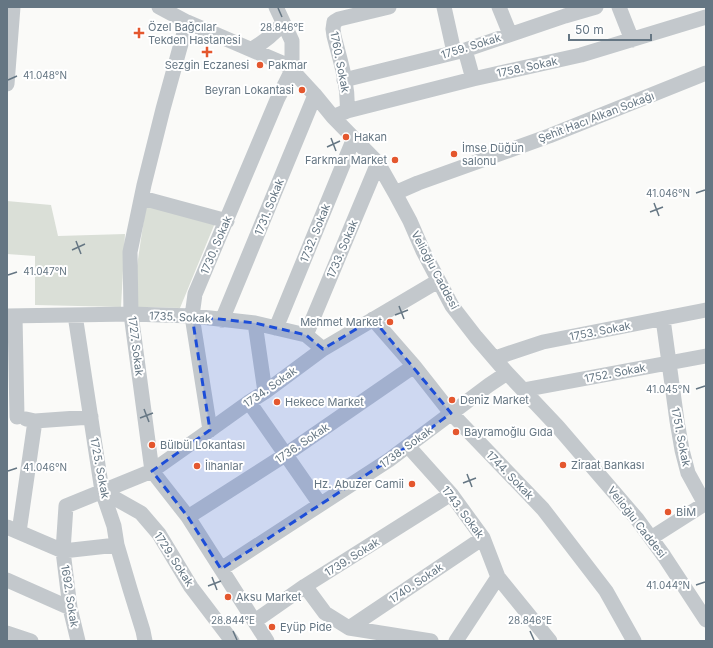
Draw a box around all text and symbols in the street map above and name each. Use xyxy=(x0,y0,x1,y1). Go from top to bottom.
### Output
scale bar xyxy=(569,16,651,42)
place label: Özel Bağcılar Tekden Hastanesi xyxy=(148,20,241,47)
text: 28.846°E xyxy=(260,21,304,33)
text: 50 m xyxy=(575,22,604,37)
marker: Özel Bağcılar Tekden Hastanesi xyxy=(133,27,145,39)
street label: 1760. Sokak xyxy=(327,30,353,94)
street label: 1759. Sokak xyxy=(439,30,503,62)
marker: Sezgin Eczanesi xyxy=(202,47,212,57)
street label: 1758. Sokak xyxy=(495,54,559,80)
place label: Sezgin Eczanesi xyxy=(165,58,249,72)
place label: Pakmar xyxy=(268,58,307,72)
marker: Pakmar xyxy=(255,60,265,70)
text: 41.048°N xyxy=(23,69,67,81)
place label: Beyran Lokantasi xyxy=(205,83,294,97)
marker: Beyran Lokantasi xyxy=(297,85,307,95)
street label: Şehit Hacı Alkan Sokağı xyxy=(536,88,656,146)
place label: Hakan xyxy=(354,130,387,144)
marker: Hakan xyxy=(341,132,351,142)
place label: İmse Düğün salonu xyxy=(462,141,524,168)
marker: İmse Düğün salonu xyxy=(449,149,459,159)
place label: Farkmar Market xyxy=(305,153,387,167)
marker: Farkmar Market xyxy=(390,155,400,165)
street label: 1731. Sokak xyxy=(251,177,287,237)
text: 41.046°N xyxy=(646,187,690,199)
street label: 1732. Sokak xyxy=(297,202,333,264)
street label: 1730. Sokak xyxy=(197,214,235,276)
street label: 1733. Sokak xyxy=(323,218,361,280)
street label: Velioğlu Caddesi xyxy=(408,228,462,312)
text: 41.047°N xyxy=(23,265,67,277)
street label: 1735. Sokak xyxy=(149,308,211,326)
street label: 1727. Sokak xyxy=(125,315,147,377)
place label: Mehmet Market xyxy=(300,315,382,329)
marker: Mehmet Market xyxy=(385,317,395,327)
street label: 1753. Sokak xyxy=(568,318,632,344)
street label: 1752. Sokak xyxy=(583,360,647,386)
street label: 1734. Sokak xyxy=(241,363,299,411)
text: 41.045°N xyxy=(646,383,690,395)
place label: Deniz Market xyxy=(460,393,529,407)
place label: Hekece Market xyxy=(285,395,364,409)
marker: Deniz Market xyxy=(447,395,457,405)
marker: Hekece Market xyxy=(272,397,282,407)
street label: 1751. Sokak xyxy=(668,406,694,468)
street label: 1736. Sokak xyxy=(272,420,332,466)
street label: 1738. Sokak xyxy=(377,423,435,471)
place label: Bayramoğlu Gıda xyxy=(464,425,553,439)
marker: Bayramoğlu Gıda xyxy=(451,427,461,437)
street label: 1725. Sokak xyxy=(87,436,113,500)
place label: Bülbül Lokantası xyxy=(160,438,245,452)
marker: Bülbül Lokantası xyxy=(147,440,157,450)
street label: 1744. Sokak xyxy=(483,448,537,502)
place label: Ziraat Bankası xyxy=(571,458,644,472)
place label: İlhanlar xyxy=(205,459,243,473)
marker: Ziraat Bankası xyxy=(558,460,568,470)
text: 41.046°N xyxy=(23,461,67,473)
marker: İlhanlar xyxy=(192,461,202,471)
place label: Hz. Abuzer Camii xyxy=(314,477,404,491)
marker: Hz. Abuzer Camii xyxy=(407,479,417,489)
street label: 1743. Sokak xyxy=(439,483,487,541)
street label: Velioğlu Caddesi xyxy=(605,483,669,561)
place label: BİM xyxy=(676,505,696,519)
marker: BİM xyxy=(663,507,673,517)
street label: 1729. Sokak xyxy=(151,529,197,589)
street label: 1739. Sokak xyxy=(322,535,382,579)
street label: 1740. Sokak xyxy=(386,560,446,606)
street label: 1692. Sokak xyxy=(58,564,82,628)
text: 41.044°N xyxy=(646,579,690,591)
place label: Aksu Market xyxy=(236,590,302,604)
marker: Aksu Market xyxy=(223,592,233,602)
text: 28.844°E xyxy=(211,614,255,626)
text: 28.846°E xyxy=(508,614,552,626)
place label: Eyüp Pide xyxy=(280,620,332,634)
marker: Eyüp Pide xyxy=(267,622,277,632)

